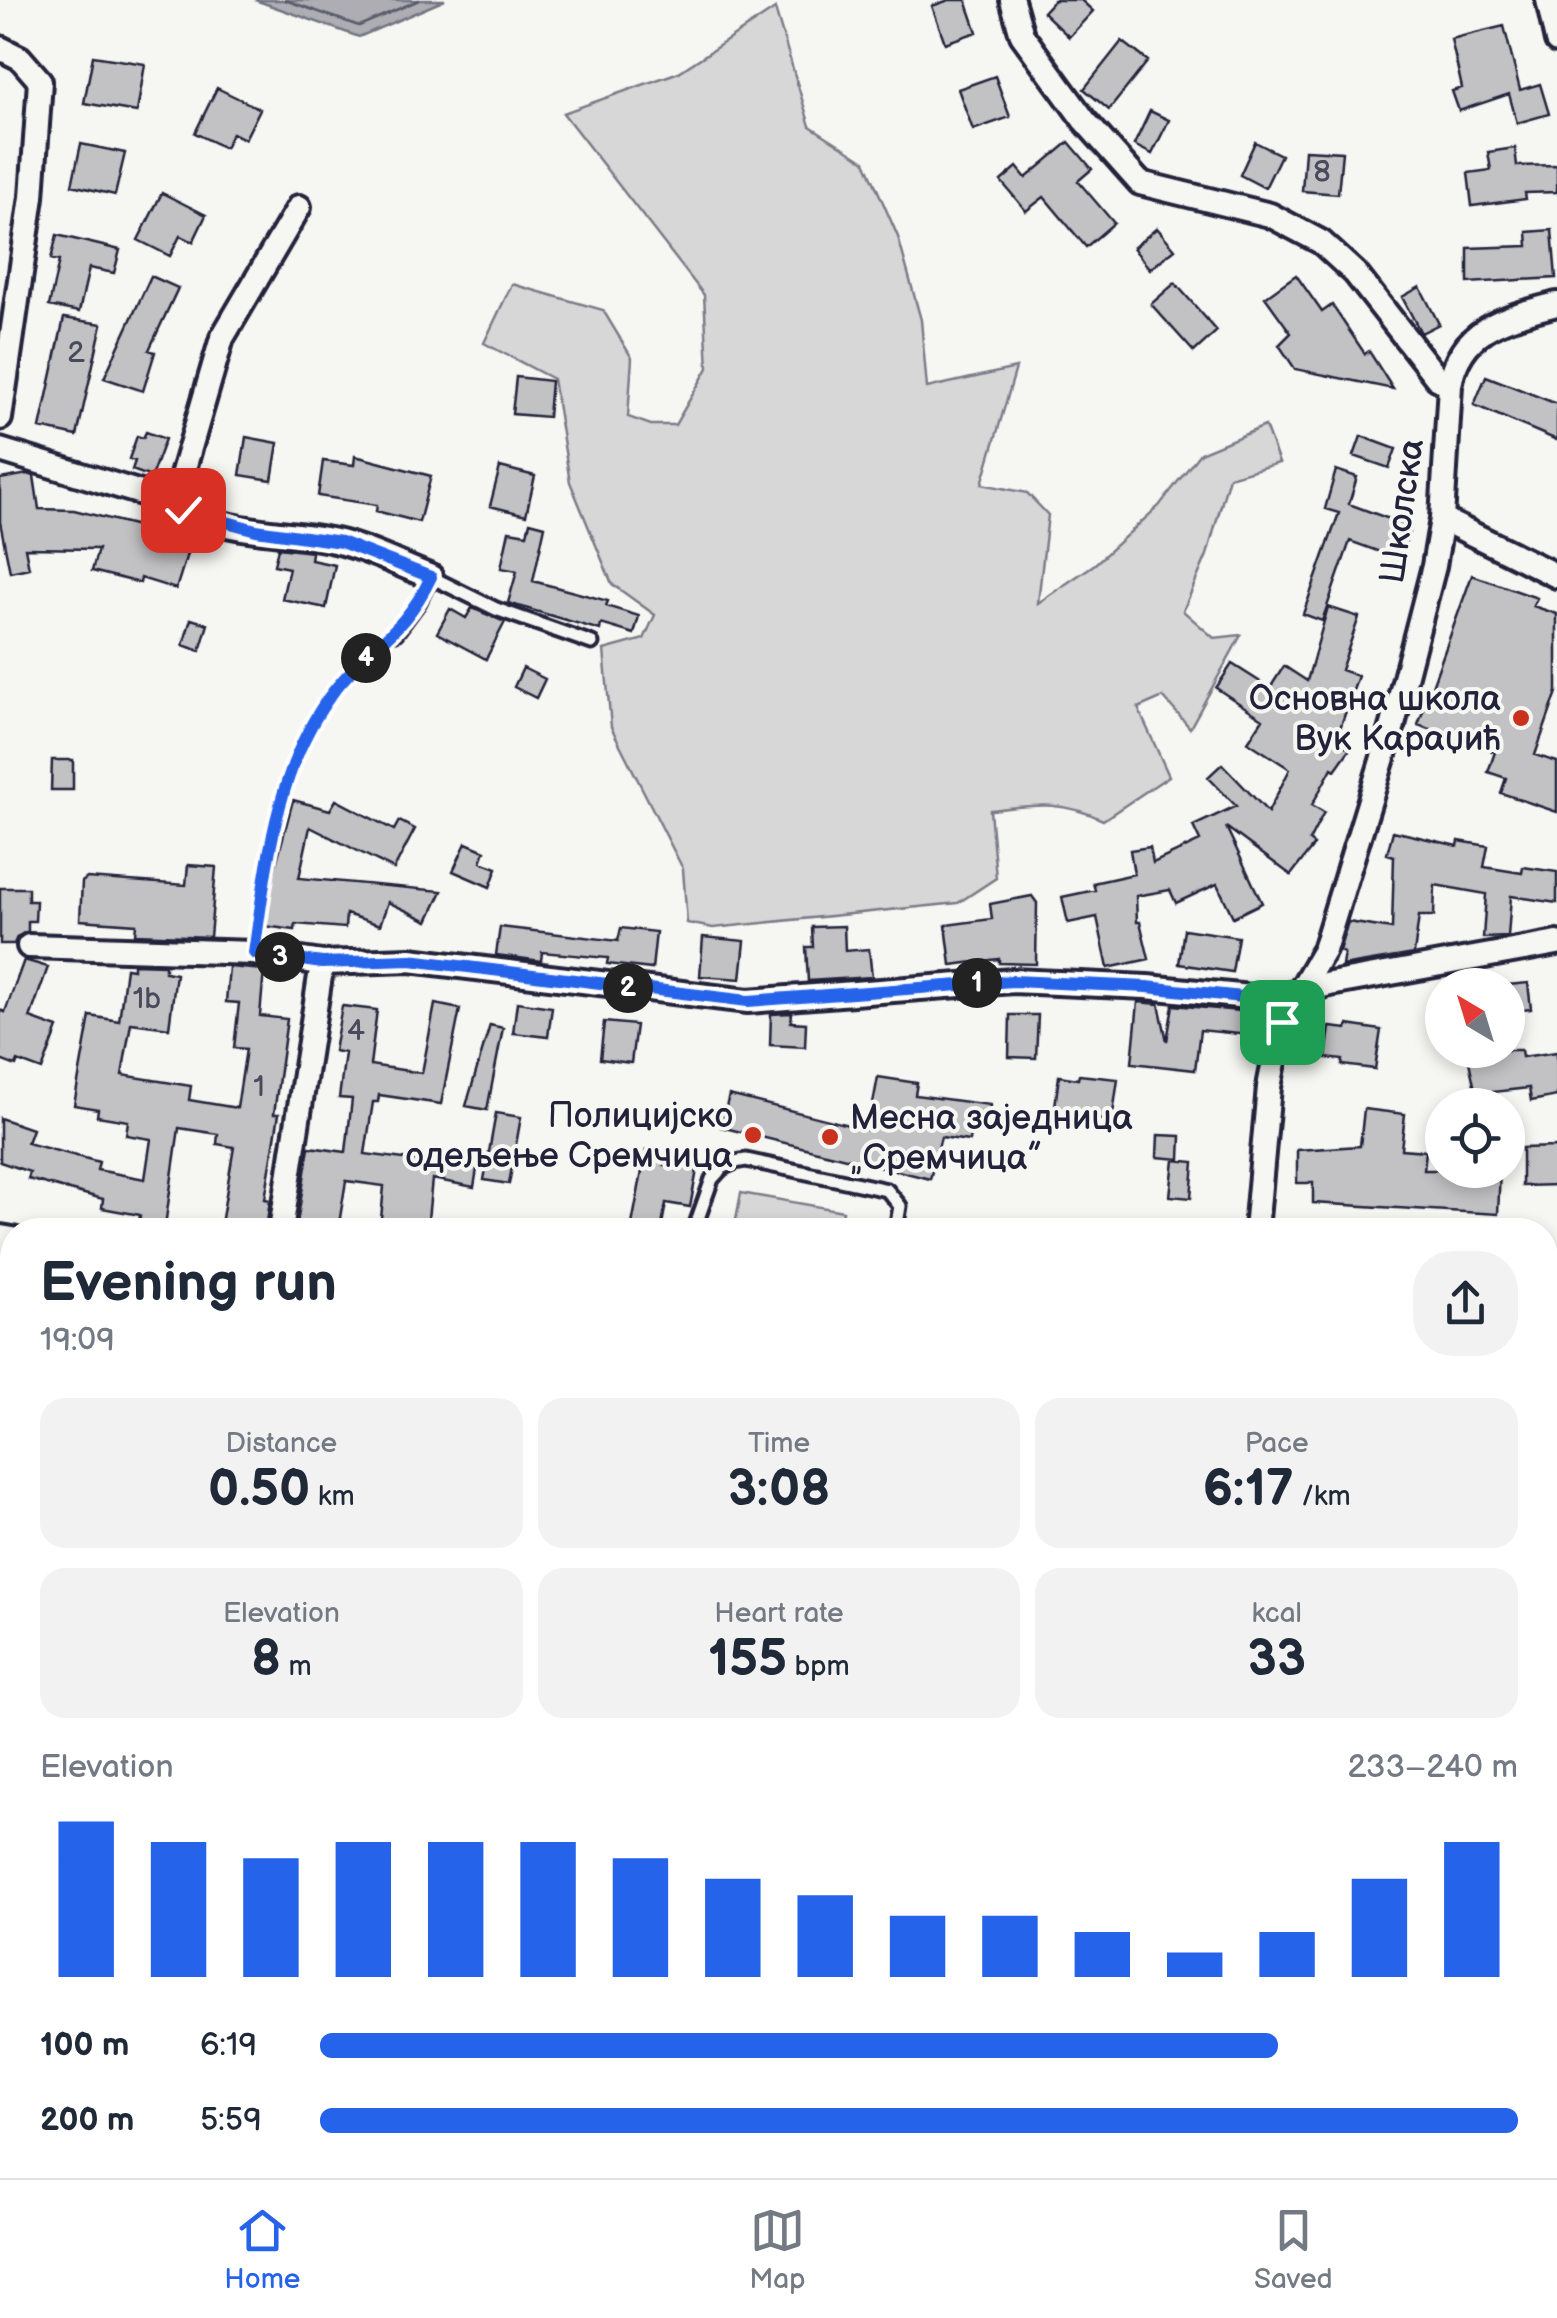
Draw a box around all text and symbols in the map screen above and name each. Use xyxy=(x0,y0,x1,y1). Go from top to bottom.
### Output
house number: 8 xyxy=(1313,154,1331,190)
house number: 2 xyxy=(67,335,85,371)
street label: Школска xyxy=(1371,436,1434,586)
pin xyxy=(141,468,226,553)
icon: check xyxy=(156,483,211,538)
pin: 4 xyxy=(341,633,391,683)
text: 4 xyxy=(358,641,374,674)
place label: Основна школа Вук Караџић xyxy=(1249,678,1501,761)
marker: Основна школа Вук Караџић xyxy=(1510,707,1532,729)
pin: 3 xyxy=(255,932,305,982)
text: 3 xyxy=(272,940,288,973)
pin: 1 xyxy=(952,958,1002,1008)
pin: 2 xyxy=(603,963,653,1013)
text: 1 xyxy=(971,966,983,999)
north arrow xyxy=(1425,968,1525,1068)
map controls xyxy=(1425,968,1525,1188)
text: 2 xyxy=(620,971,636,1004)
pin xyxy=(1240,980,1325,1065)
house number: 1b xyxy=(133,981,161,1017)
icon: arrive xyxy=(1255,995,1310,1050)
house number: 4 xyxy=(347,1013,365,1049)
house number: 1 xyxy=(253,1069,265,1105)
button: locate xyxy=(1425,1088,1525,1188)
place label: Полицијско одељење Сремчица xyxy=(405,1095,733,1178)
place label: Месна заједница „Сремчица” xyxy=(850,1097,1133,1180)
marker: Полицијско одељење Сремчица xyxy=(742,1124,764,1146)
marker: Месна заједница „Сремчица” xyxy=(819,1126,841,1148)
text: Evening run xyxy=(40,1250,337,1317)
button: share xyxy=(1413,1251,1518,1356)
text: 19:09 xyxy=(40,1321,115,1360)
text: Distance xyxy=(225,1427,337,1460)
text: Time xyxy=(748,1427,810,1460)
text: Pace xyxy=(1245,1427,1309,1460)
text: 0.50 xyxy=(208,1460,310,1520)
text: 3:08 xyxy=(728,1460,830,1520)
text: 6:17 xyxy=(1203,1460,1294,1520)
text: km xyxy=(310,1480,355,1513)
text: /km xyxy=(1294,1480,1351,1513)
text: Elevation xyxy=(223,1597,340,1630)
text: Heart rate xyxy=(714,1597,844,1630)
text: kcal xyxy=(1252,1597,1302,1630)
text: 8 xyxy=(251,1630,281,1690)
text: 155 xyxy=(708,1630,787,1690)
text: 33 xyxy=(1247,1630,1306,1690)
text: m xyxy=(281,1650,312,1683)
text: bpm xyxy=(787,1650,850,1683)
text: Elevation xyxy=(40,1748,173,1787)
text: 233–240 m xyxy=(1347,1748,1518,1787)
text: 100 m xyxy=(40,2026,129,2065)
text: 6:19 xyxy=(200,2026,257,2065)
text: 200 m xyxy=(40,2101,134,2140)
text: 5:59 xyxy=(200,2101,262,2140)
tab: Home xyxy=(224,2203,300,2296)
tab: Map xyxy=(749,2203,805,2296)
tab: Saved xyxy=(1254,2203,1333,2296)

